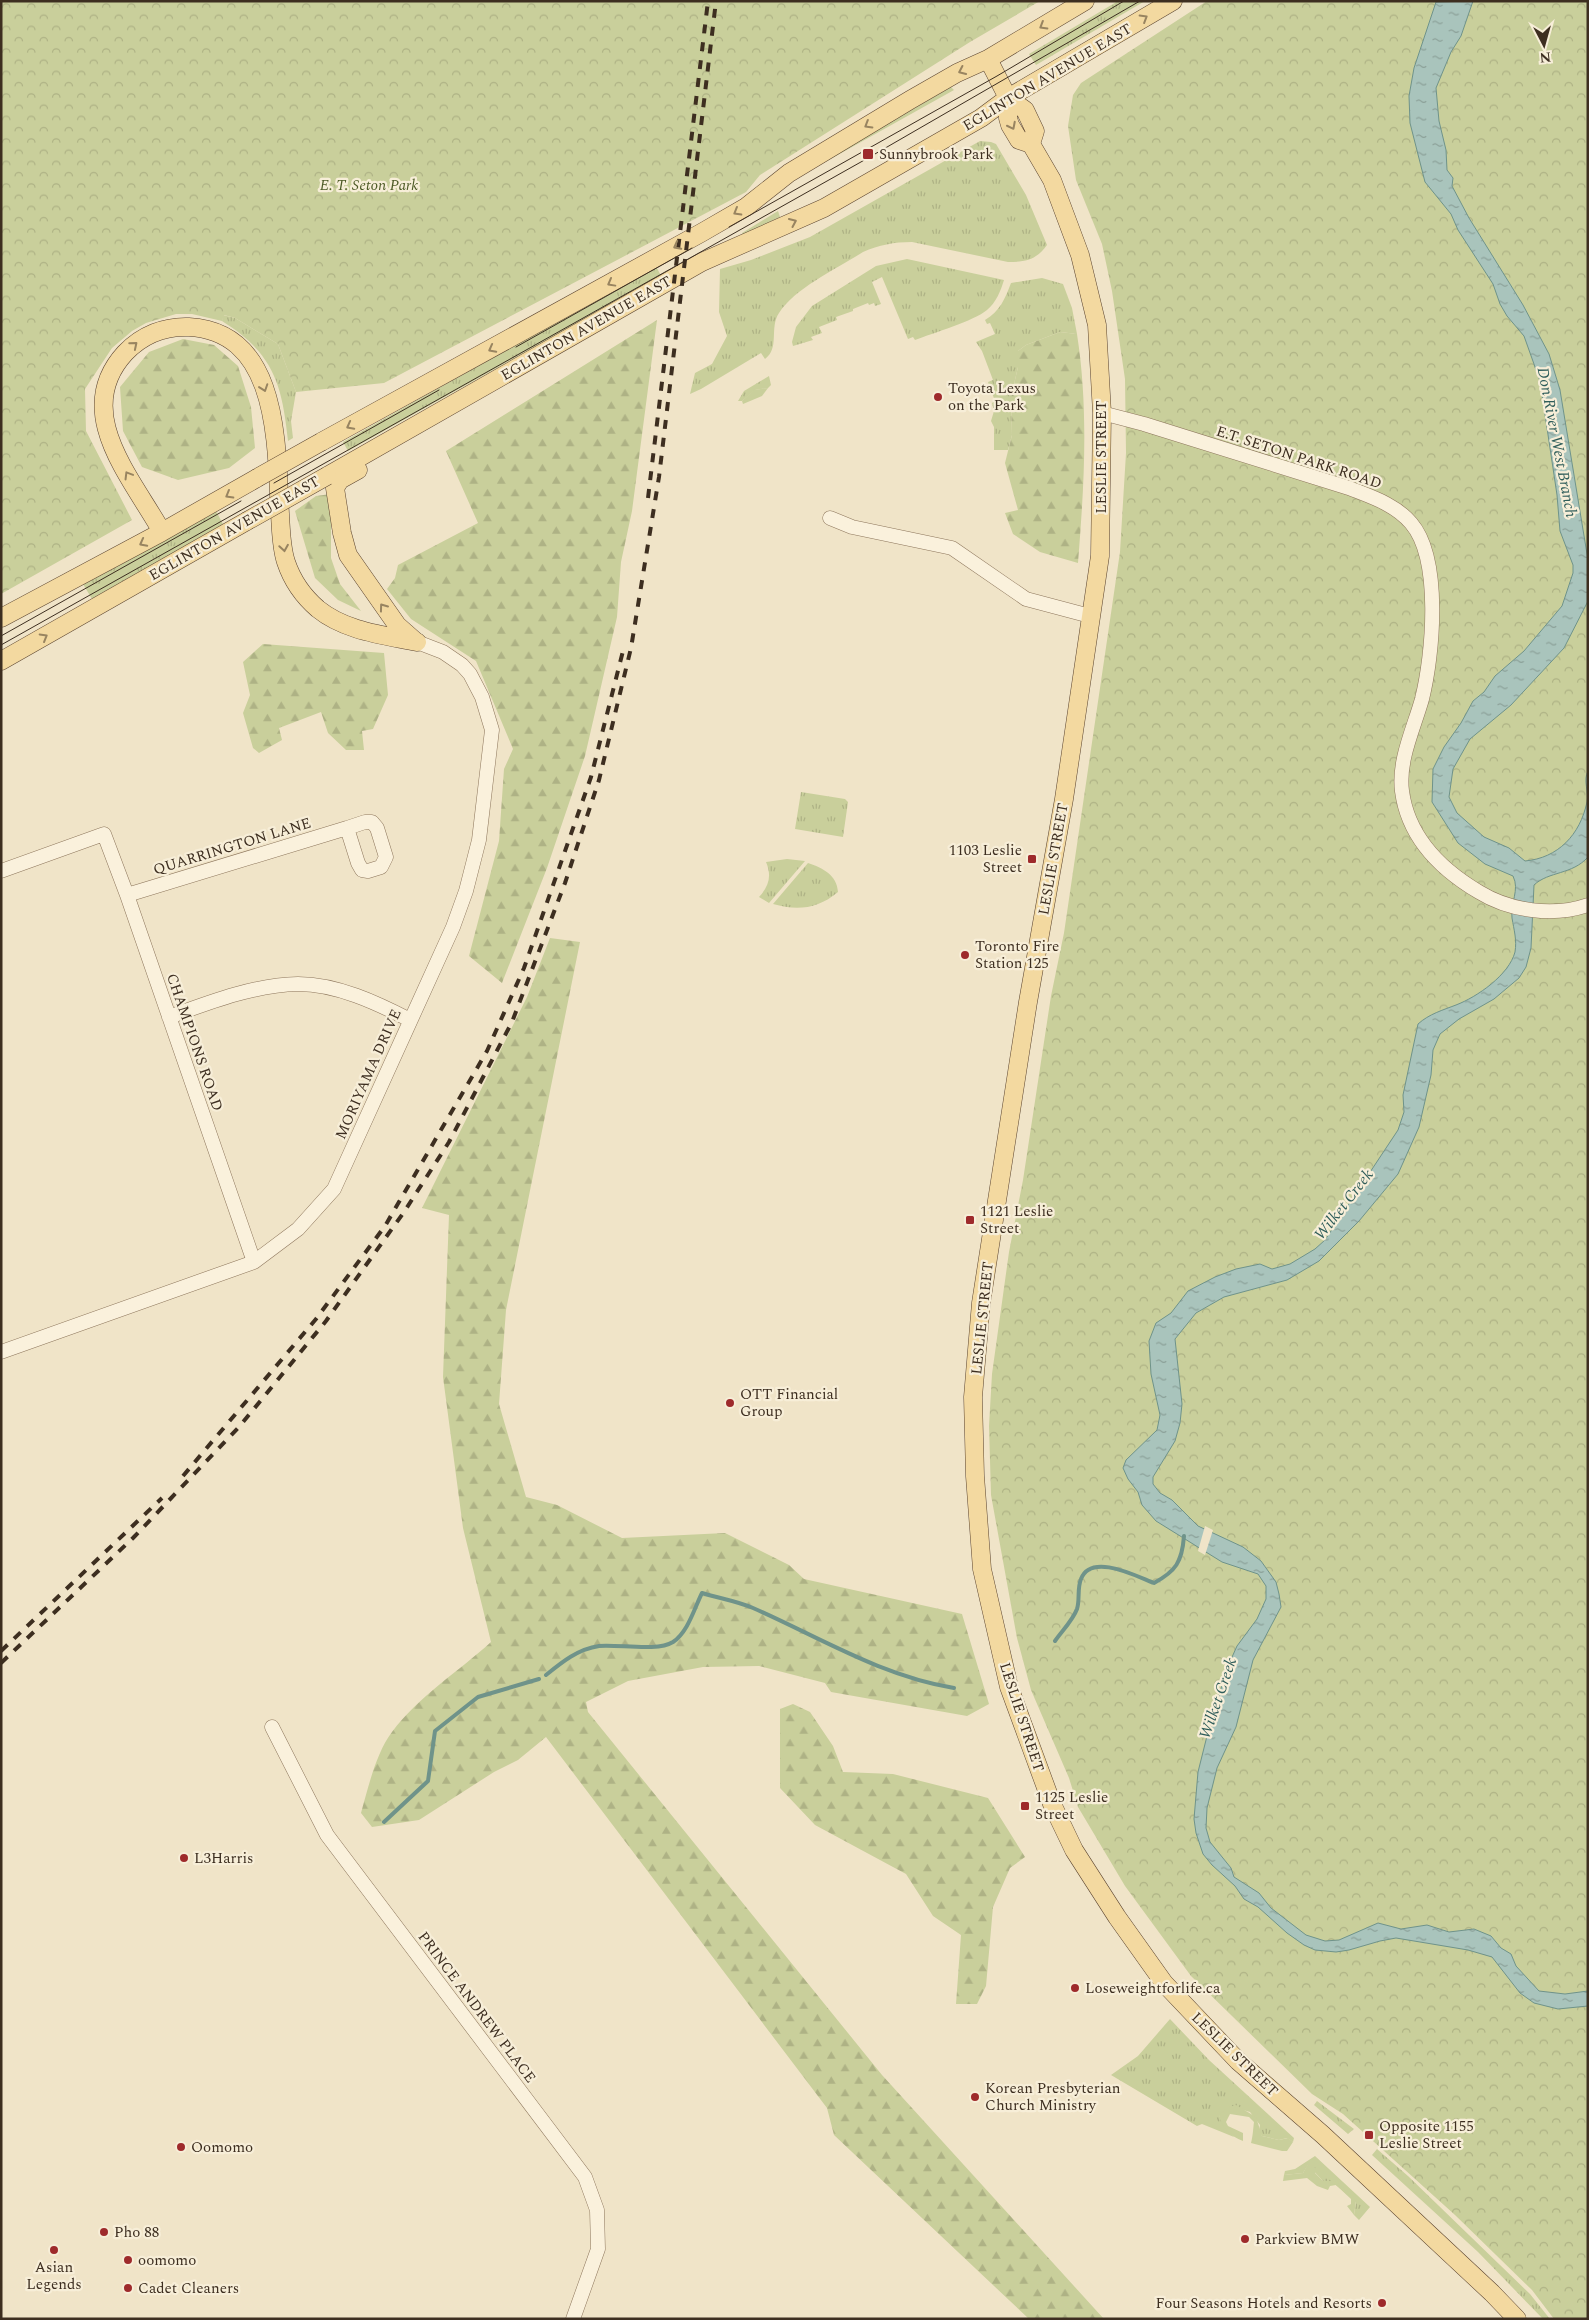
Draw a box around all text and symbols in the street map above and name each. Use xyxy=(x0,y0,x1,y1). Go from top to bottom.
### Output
one-way arrow xyxy=(1139,15,1148,25)
street label: EGLINTON AVENUE EAST xyxy=(958,18,1136,137)
one-way arrow xyxy=(1040,19,1049,29)
north arrow xyxy=(1519,20,1569,70)
text: N xyxy=(1539,46,1552,68)
one-way arrow xyxy=(959,65,968,75)
one-way arrow xyxy=(865,119,874,129)
one-way arrow xyxy=(1005,121,1016,130)
place label: Sunnybrook Park xyxy=(879,143,994,166)
marker: Sunnybrook Park xyxy=(861,147,875,161)
park label: E. T. Seton Park xyxy=(320,174,418,197)
one-way arrow xyxy=(733,206,742,216)
one-way arrow xyxy=(788,217,797,228)
one-way arrow xyxy=(674,240,683,250)
street label: EGLINTON AVENUE EAST xyxy=(497,270,676,387)
one-way arrow xyxy=(608,276,617,286)
one-way arrow xyxy=(129,341,138,350)
one-way arrow xyxy=(489,342,498,352)
water label: Don River West Branch xyxy=(1531,365,1583,519)
place label: Toyota Lexus on the Park xyxy=(948,377,1036,417)
one-way arrow xyxy=(258,383,268,391)
marker: Toyota Lexus on the Park xyxy=(932,391,944,403)
street label: LESLIE STREET xyxy=(1090,400,1113,514)
one-way arrow xyxy=(346,420,355,430)
street label: E.T. SETON PARK ROAD xyxy=(1213,420,1385,495)
street label: EGLINTON AVENUE EAST xyxy=(145,470,324,587)
one-way arrow xyxy=(125,472,135,481)
one-way arrow xyxy=(226,488,235,498)
one-way arrow xyxy=(139,536,148,546)
one-way arrow xyxy=(278,544,288,553)
one-way arrow xyxy=(381,604,389,613)
one-way arrow xyxy=(38,633,47,643)
street label: LESLIE STREET xyxy=(1032,801,1075,917)
street label: QUARRINGTON LANE xyxy=(150,812,314,881)
place label: 1103 Leslie Street xyxy=(949,839,1022,879)
marker: 1103 Leslie Street xyxy=(1026,853,1038,865)
place label: Toronto Fire Station 125 xyxy=(975,935,1059,975)
marker: Toronto Fire Station 125 xyxy=(959,949,971,961)
street label: CHAMPIONS ROAD xyxy=(160,970,229,1114)
street label: MORIYAMA DRIVE xyxy=(329,1005,408,1143)
water label: Wilket Creek xyxy=(1308,1163,1380,1245)
place label: 1121 Leslie Street xyxy=(980,1200,1053,1240)
marker: 1121 Leslie Street xyxy=(964,1214,976,1226)
street label: LESLIE STREET xyxy=(965,1260,1000,1376)
place label: OTT Financial Group xyxy=(740,1383,838,1423)
marker: OTT Financial Group xyxy=(724,1397,736,1409)
water label: Wilket Creek xyxy=(1193,1654,1243,1742)
street label: LESLIE STREET xyxy=(993,1660,1050,1775)
place label: 1125 Leslie Street xyxy=(1035,1786,1108,1826)
marker: 1125 Leslie Street xyxy=(1019,1800,1031,1812)
place label: L3Harris xyxy=(194,1847,254,1870)
marker: L3Harris xyxy=(178,1852,190,1864)
street label: PRINCE ANDREW PLACE xyxy=(412,1927,541,2088)
place label: Loseweightforlife.ca xyxy=(1085,1977,1221,2000)
marker: Loseweightforlife.ca xyxy=(1069,1982,1081,1994)
street label: LESLIE STREET xyxy=(1186,2007,1283,2102)
place label: Korean Presbyterian Church Ministry xyxy=(985,2077,1121,2117)
marker: Korean Presbyterian Church Ministry xyxy=(969,2091,981,2103)
place label: Opposite 1155 Leslie Street xyxy=(1379,2115,1474,2155)
marker: Opposite 1155 Leslie Street xyxy=(1363,2129,1375,2141)
place label: Oomomo xyxy=(191,2136,253,2159)
marker: Oomomo xyxy=(175,2141,187,2153)
place label: Pho 88 xyxy=(114,2221,159,2244)
marker: Pho 88 xyxy=(98,2226,110,2238)
place label: Parkview BMW xyxy=(1255,2228,1359,2251)
marker: Parkview BMW xyxy=(1239,2233,1251,2245)
marker: Asian Legends xyxy=(48,2244,60,2256)
place label: oomomo xyxy=(138,2249,196,2272)
marker: oomomo xyxy=(122,2254,134,2266)
place label: Asian Legends xyxy=(26,2256,82,2296)
place label: Cadet Cleaners xyxy=(138,2277,239,2300)
marker: Cadet Cleaners xyxy=(122,2282,134,2294)
place label: Four Seasons Hotels and Resorts xyxy=(1155,2292,1372,2315)
marker: Four Seasons Hotels and Resorts xyxy=(1376,2297,1388,2309)

